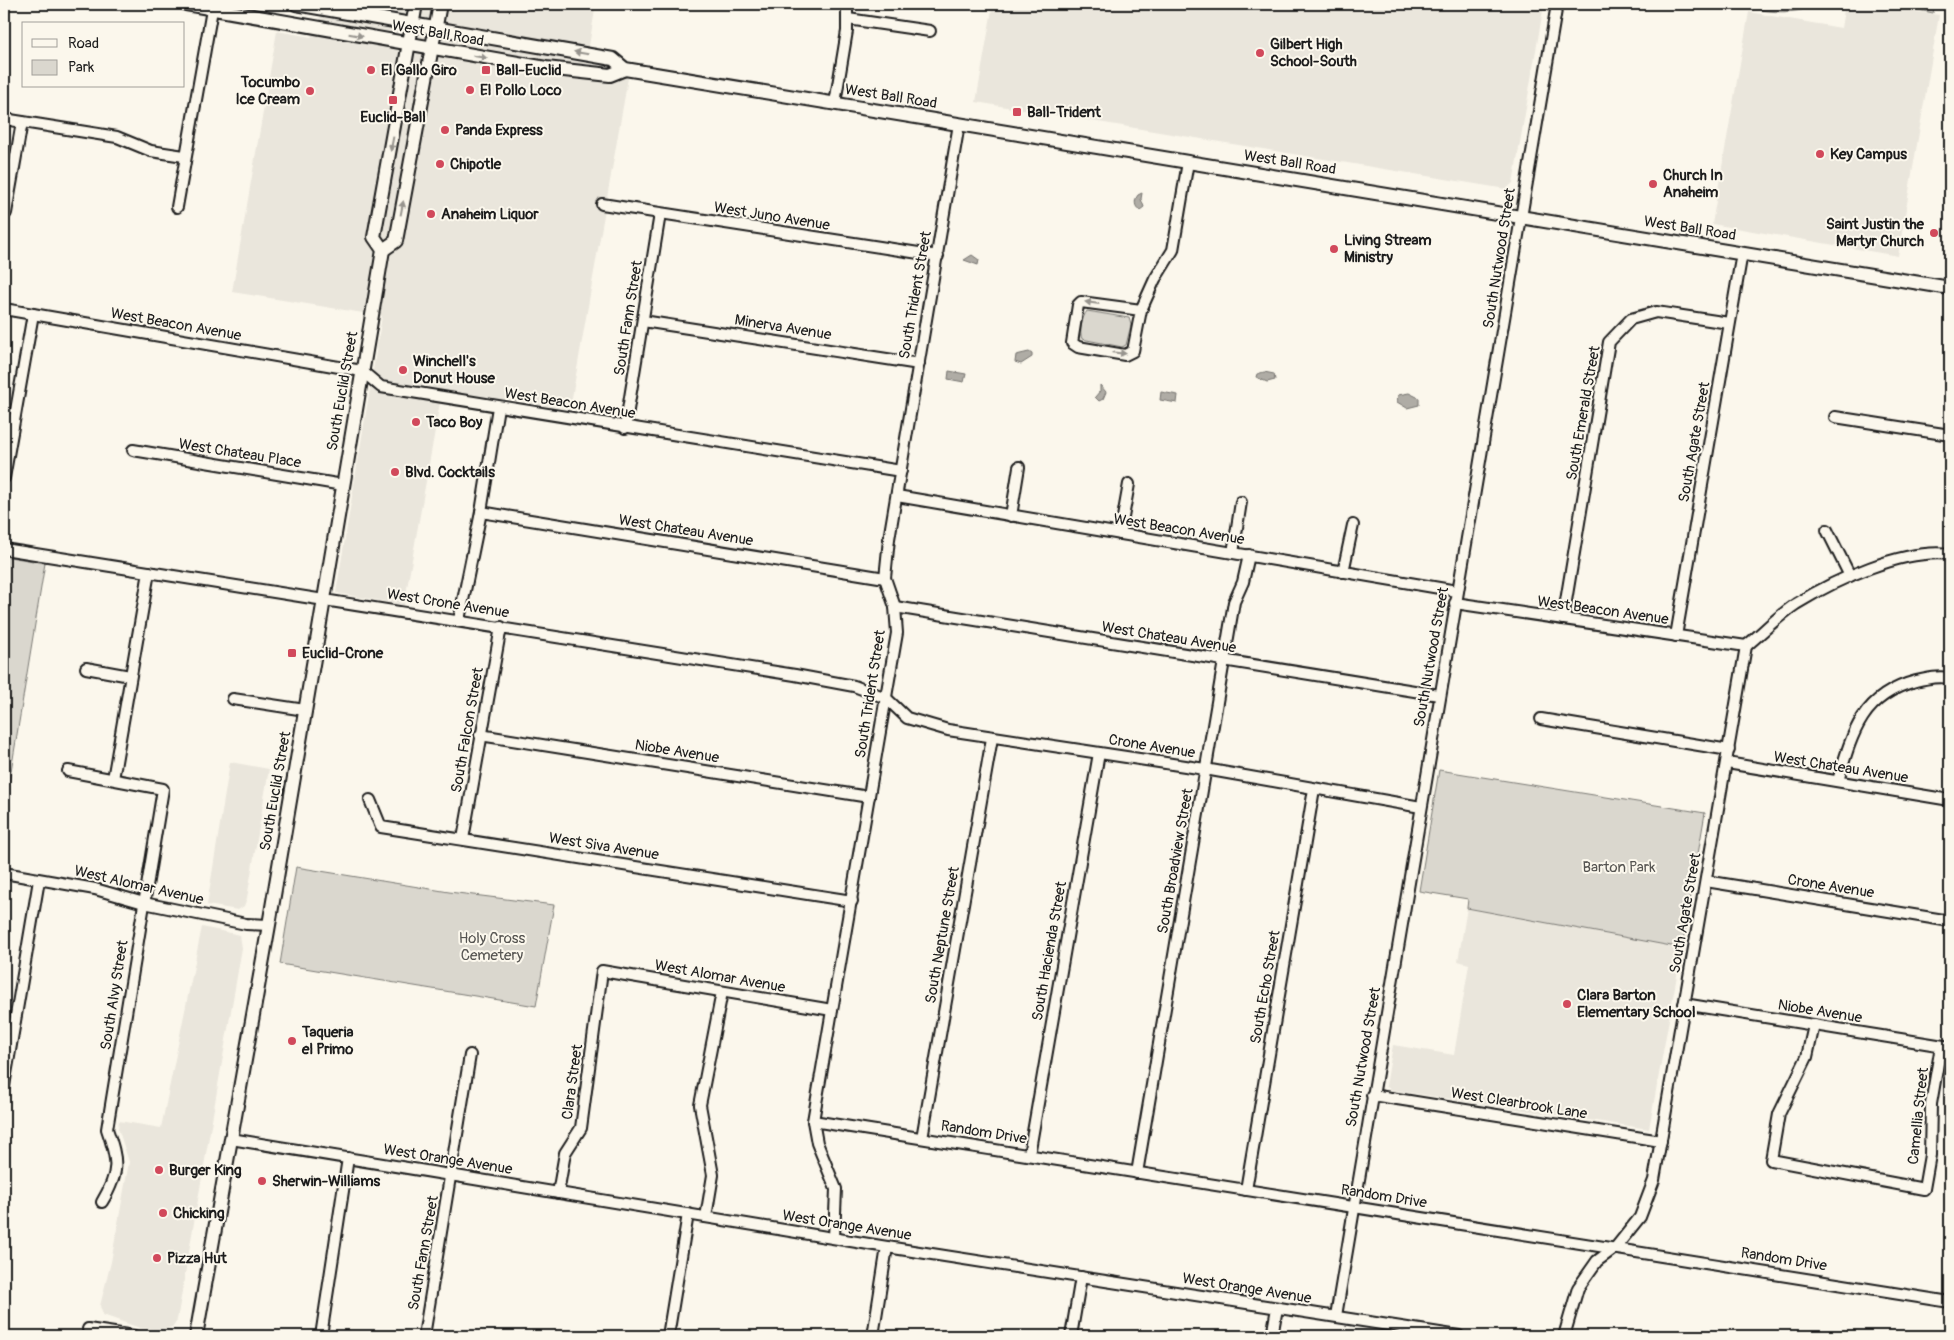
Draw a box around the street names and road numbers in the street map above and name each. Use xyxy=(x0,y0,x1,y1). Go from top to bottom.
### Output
street label: West Ball Road xyxy=(390,16,485,51)
street label: West Ball Road xyxy=(843,80,938,113)
street label: West Ball Road xyxy=(1242,146,1337,179)
street label: South Nutwood Street xyxy=(1479,186,1520,330)
street label: West Juno Avenue xyxy=(713,198,832,235)
street label: West Ball Road xyxy=(1642,212,1737,245)
street label: South Trident Street xyxy=(895,229,936,361)
street label: South Fann Street xyxy=(610,258,647,377)
street label: West Beacon Avenue xyxy=(109,304,243,345)
street label: Minerva Avenue xyxy=(733,310,833,345)
street label: South Euclid Street xyxy=(323,329,363,452)
street label: South Emerald Street xyxy=(1562,343,1605,482)
street label: South Agate Street xyxy=(1675,379,1715,504)
street label: West Beacon Avenue xyxy=(503,384,637,423)
street label: West Chateau Place xyxy=(177,434,303,473)
street label: West Chateau Avenue xyxy=(617,510,755,551)
street label: West Beacon Avenue xyxy=(1112,510,1246,549)
street label: West Crone Avenue xyxy=(385,584,511,623)
street label: South Nutwood Street xyxy=(1410,585,1453,729)
street label: West Beacon Avenue xyxy=(1536,592,1670,629)
street label: West Chateau Avenue xyxy=(1100,617,1238,658)
street label: South Trident Street xyxy=(851,628,890,760)
street label: South Falcon Street xyxy=(447,665,488,794)
street label: South Euclid Street xyxy=(256,729,296,852)
street label: Crone Avenue xyxy=(1107,730,1197,763)
street label: Niobe Avenue xyxy=(633,735,721,768)
street label: West Chateau Avenue xyxy=(1772,747,1910,788)
street label: South Broadview Street xyxy=(1153,786,1198,935)
street label: West Siva Avenue xyxy=(548,828,661,865)
street label: South Agate Street xyxy=(1666,850,1706,975)
street label: West Alomar Avenue xyxy=(72,861,206,910)
street label: South Neptune Street xyxy=(921,864,964,1005)
street label: Crone Avenue xyxy=(1786,870,1876,903)
street label: South Hacienda Street xyxy=(1028,879,1071,1022)
street label: South Echo Street xyxy=(1246,928,1285,1045)
street label: South Alvy Street xyxy=(96,938,133,1051)
street label: West Alomar Avenue xyxy=(653,956,787,997)
street label: South Nutwood Street xyxy=(1342,985,1385,1129)
street label: Niobe Avenue xyxy=(1776,995,1864,1028)
street label: Clara Street xyxy=(558,1042,587,1121)
street label: Camellia Street xyxy=(1904,1066,1933,1166)
street label: West Clearbrook Lane xyxy=(1449,1083,1589,1124)
street label: Random Drive xyxy=(939,1116,1029,1149)
street label: West Orange Avenue xyxy=(382,1140,514,1179)
street label: Random Drive xyxy=(1339,1180,1429,1213)
street label: South Fann Street xyxy=(404,1193,443,1312)
street label: West Orange Avenue xyxy=(781,1206,913,1245)
street label: Random Drive xyxy=(1739,1243,1829,1276)
street label: West Orange Avenue xyxy=(1181,1269,1313,1308)

